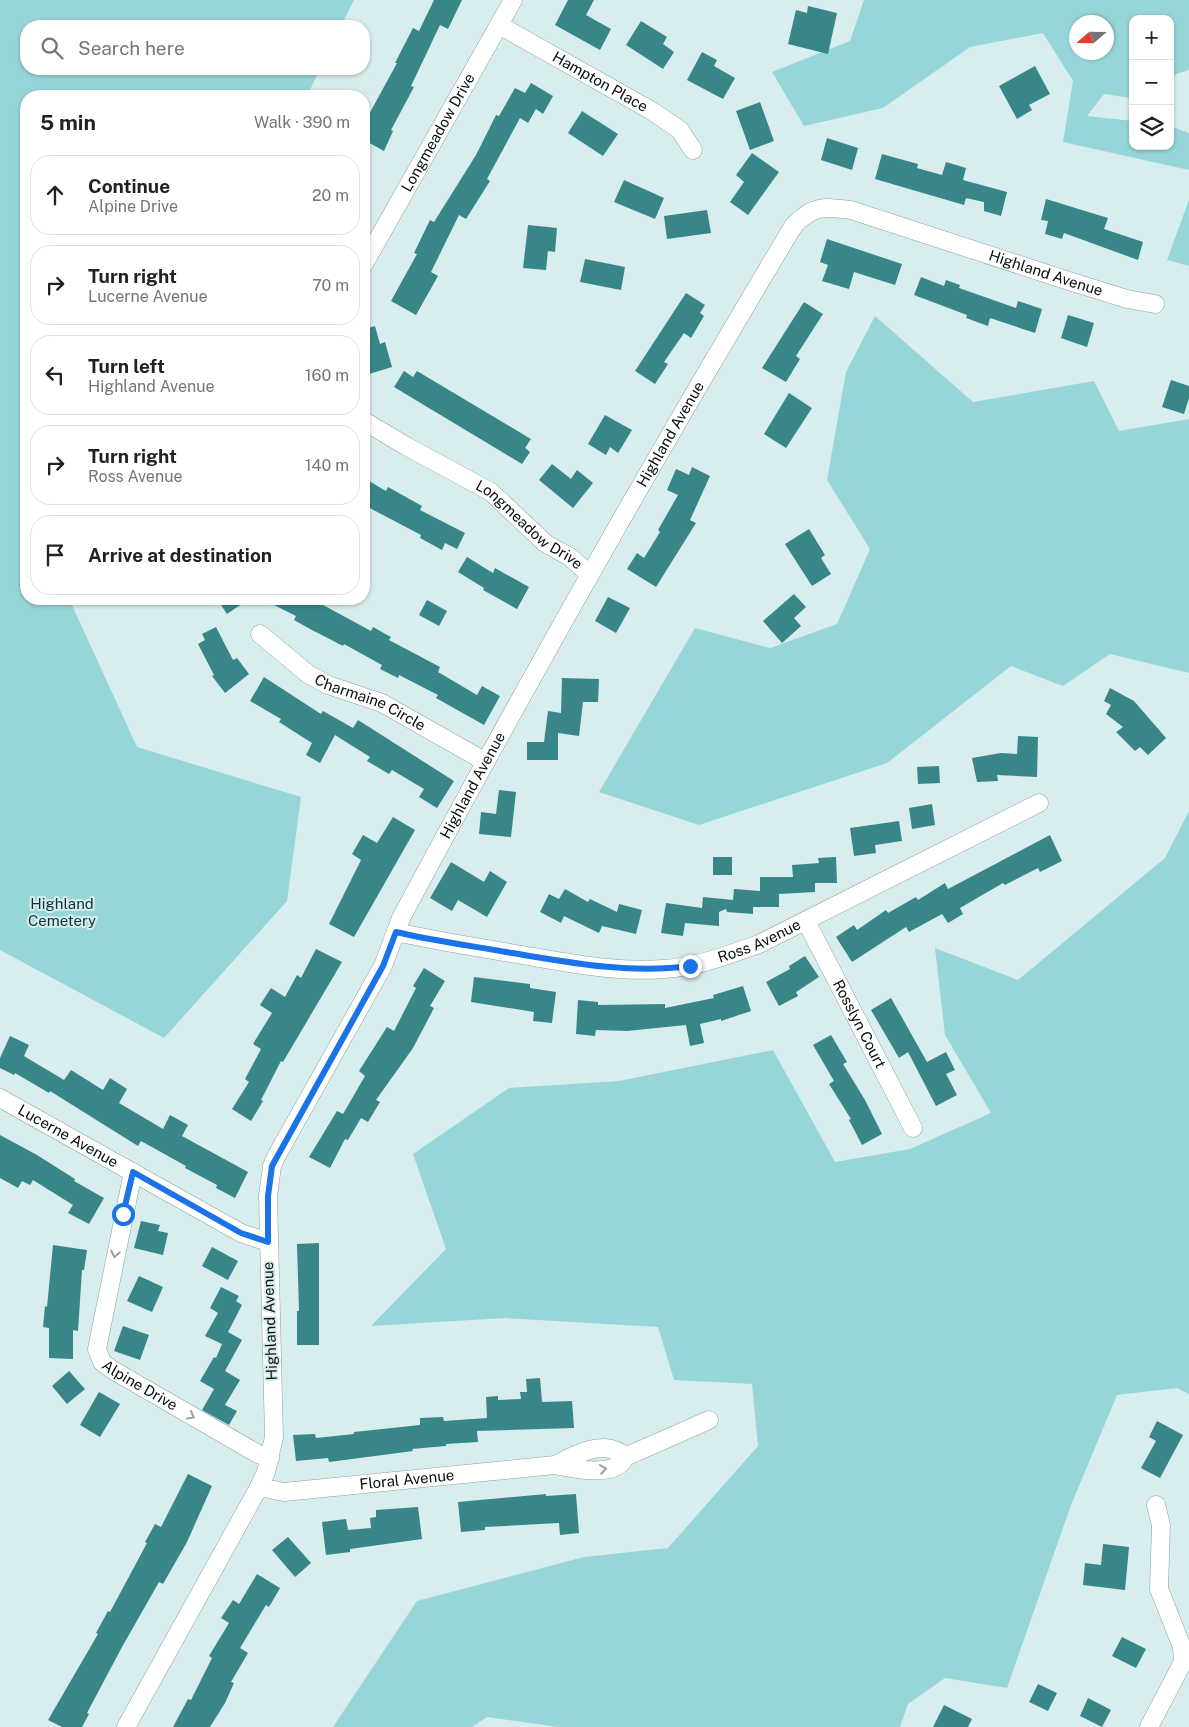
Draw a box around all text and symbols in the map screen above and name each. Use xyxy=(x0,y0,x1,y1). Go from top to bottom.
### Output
north arrow xyxy=(1069,15,1114,60)
map controls xyxy=(1129,15,1174,150)
button: + xyxy=(1129,15,1174,60)
search box xyxy=(20,20,370,75)
icon: search xyxy=(38,34,66,62)
text: Search here xyxy=(78,37,185,59)
street label: Hampton Place xyxy=(550,48,651,115)
button: − xyxy=(1129,60,1174,105)
street label: Longmeadow Drive xyxy=(398,70,478,194)
button: layers xyxy=(1129,105,1174,150)
text: 5 min xyxy=(40,110,96,135)
text: Walk · 390 m xyxy=(254,113,350,132)
text: Continue xyxy=(88,175,170,197)
icon: ahead xyxy=(41,181,69,209)
text: 20 m xyxy=(312,186,349,205)
text: Alpine Drive xyxy=(88,197,178,216)
street label: Highland Avenue xyxy=(987,246,1105,299)
text: Turn right xyxy=(88,265,177,287)
icon: right xyxy=(41,271,69,299)
text: 70 m xyxy=(312,276,349,295)
text: Lucerne Avenue xyxy=(88,287,208,306)
text: Turn left xyxy=(88,355,165,377)
icon: left xyxy=(41,361,69,389)
text: 160 m xyxy=(305,366,349,385)
text: Highland Avenue xyxy=(88,377,215,396)
street label: Highland Avenue xyxy=(633,378,707,490)
text: Turn right xyxy=(88,445,177,467)
icon: right xyxy=(41,451,69,479)
text: 140 m xyxy=(305,456,349,475)
text: Ross Avenue xyxy=(88,467,183,486)
street label: Longmeadow Drive xyxy=(473,476,587,572)
icon: arrive xyxy=(41,541,69,569)
text: Arrive at destination xyxy=(88,544,272,566)
street label: Charmaine Circle xyxy=(312,670,429,734)
street label: Highland Avenue xyxy=(436,729,508,841)
park label: Highland Cemetery xyxy=(28,895,96,929)
street label: Ross Avenue xyxy=(715,915,803,966)
route end xyxy=(679,955,702,978)
street label: Rosslyn Court xyxy=(830,977,890,1071)
street label: Lucerne Avenue xyxy=(15,1101,121,1171)
route start xyxy=(112,1203,135,1226)
one-way arrow xyxy=(111,1250,121,1259)
street label: Highland Avenue xyxy=(259,1261,280,1381)
street label: Alpine Drive xyxy=(99,1356,181,1414)
one-way arrow xyxy=(186,1410,195,1420)
one-way arrow xyxy=(598,1464,607,1474)
street label: Floral Avenue xyxy=(359,1466,455,1492)

